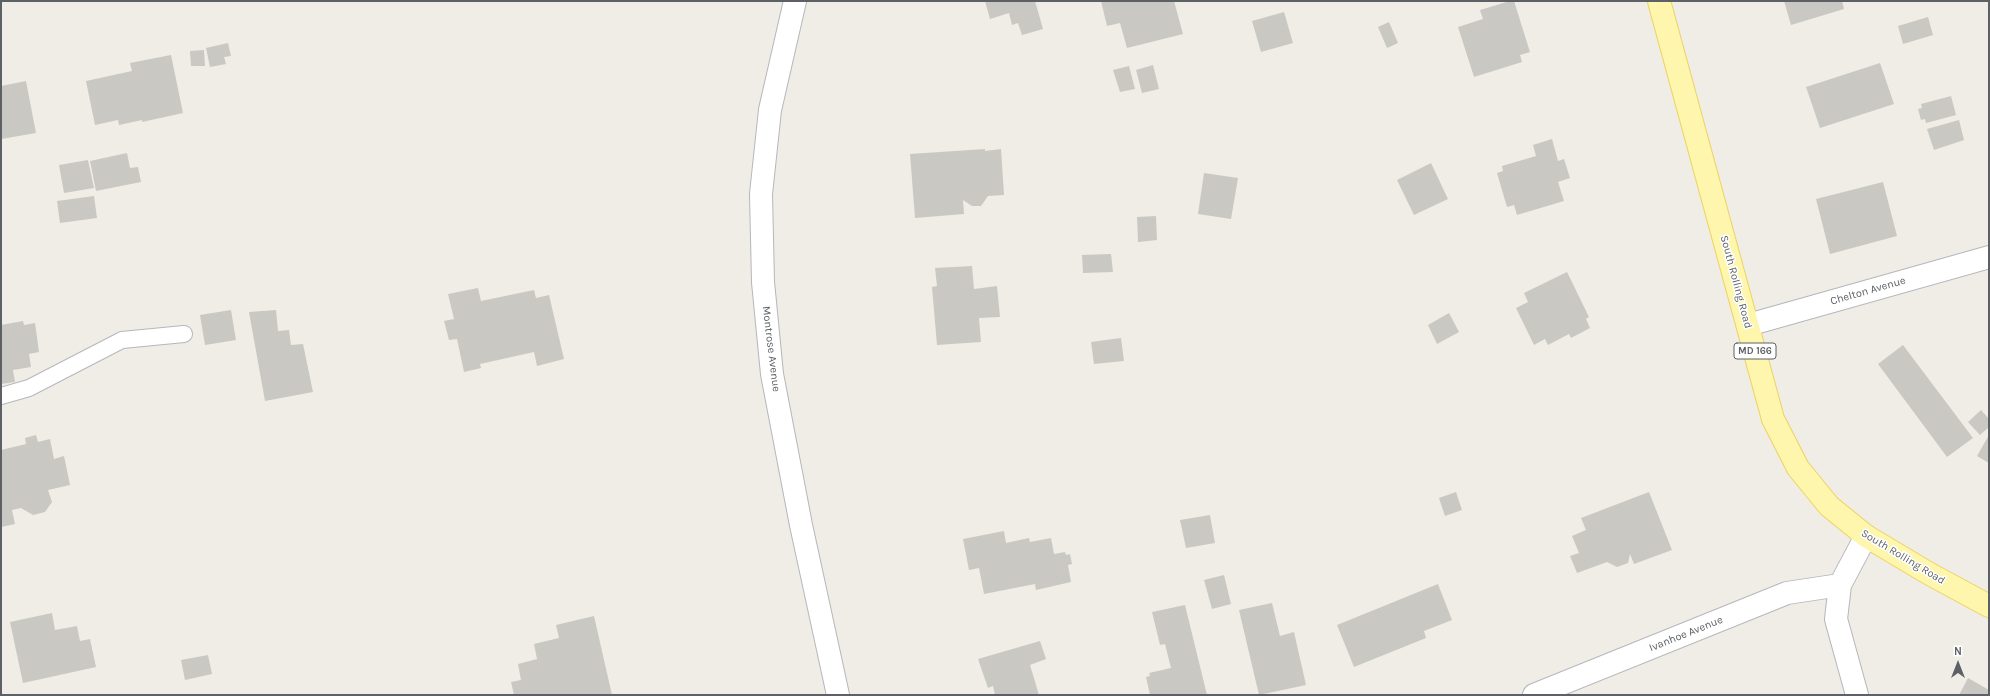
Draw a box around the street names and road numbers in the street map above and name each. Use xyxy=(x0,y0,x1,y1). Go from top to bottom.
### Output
street label: South Rolling Road xyxy=(1717,234,1755,330)
street label: Chelton Avenue xyxy=(1829,274,1907,308)
street label: Montrose Avenue xyxy=(759,305,783,393)
road number: MD 166 xyxy=(1734,343,1776,359)
street label: South Rolling Road xyxy=(1859,527,1947,587)
street label: Ivanhoe Avenue xyxy=(1647,613,1725,655)

